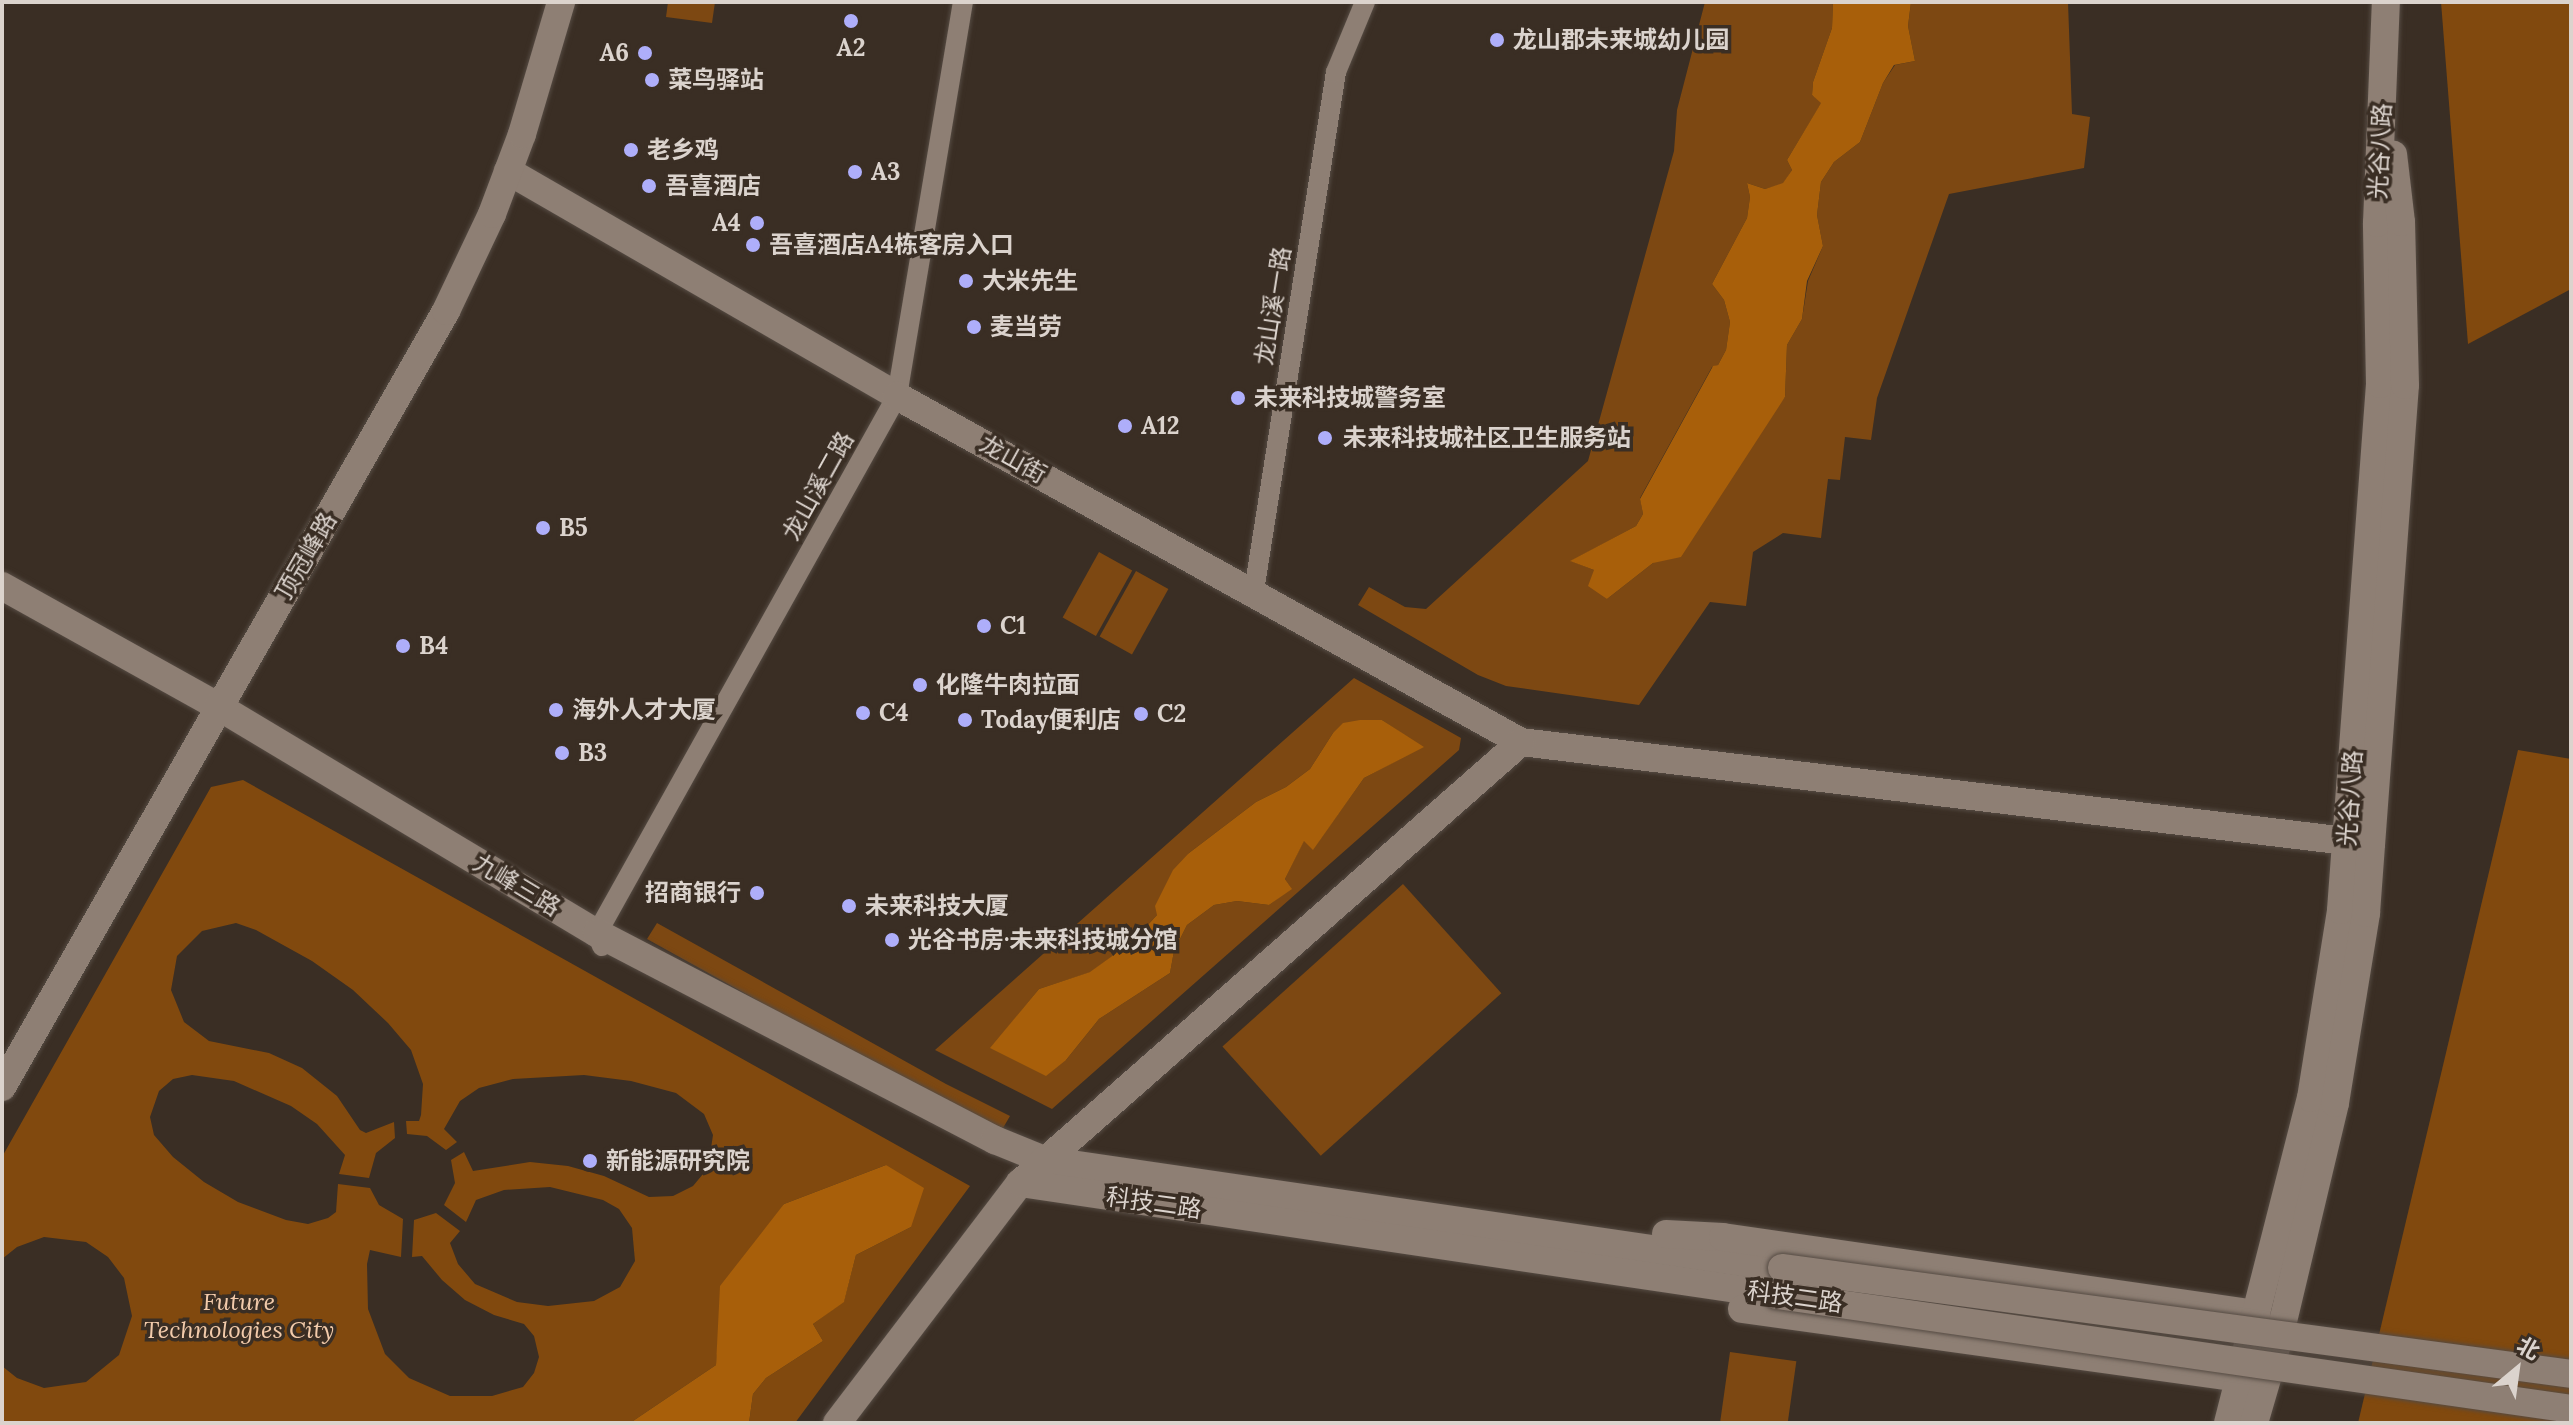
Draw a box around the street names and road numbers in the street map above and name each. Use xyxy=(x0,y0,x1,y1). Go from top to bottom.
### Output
street label: 光谷八路 xyxy=(2363,102,2397,200)
street label: 龙山溪一路 xyxy=(1249,244,1297,368)
street label: 龙山溪二路 xyxy=(776,427,860,545)
street label: 龙山街 xyxy=(975,429,1051,489)
street label: 顶冠峰路 xyxy=(270,507,342,605)
street label: 光谷八路 xyxy=(2332,749,2368,847)
street label: 九峰三路 xyxy=(468,848,566,922)
street label: 科技二路 xyxy=(1104,1182,1204,1224)
street label: 科技二路 xyxy=(1745,1276,1845,1318)

